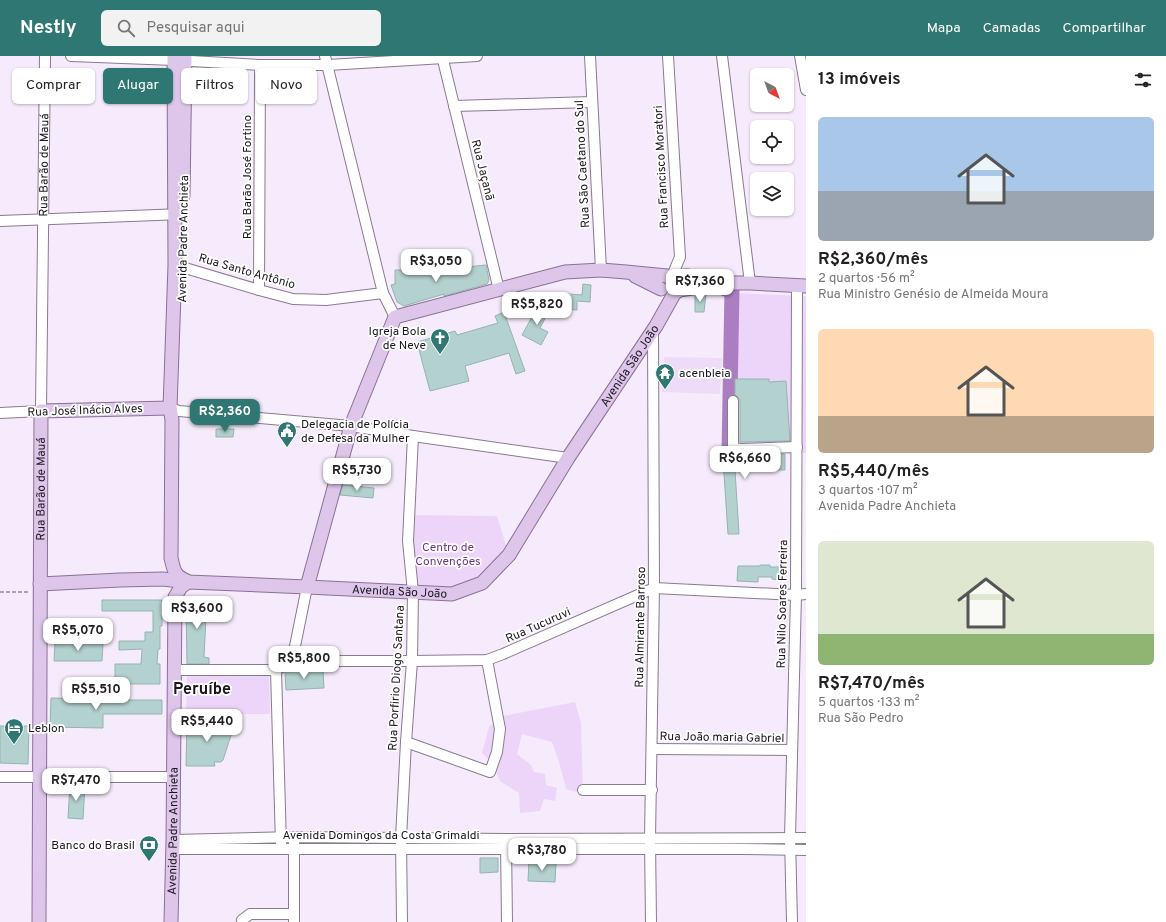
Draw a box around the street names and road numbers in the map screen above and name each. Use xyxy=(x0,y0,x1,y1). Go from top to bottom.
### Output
street label: Rua São Caetano do Sul xyxy=(572,100,594,228)
street label: Rua Francisco Moratori xyxy=(651,105,673,229)
street label: Rua Barão de Mauá xyxy=(36,113,53,217)
street label: Rua Barão José Fortino xyxy=(240,114,256,239)
street label: Rua Jaçanã xyxy=(467,138,497,202)
street label: Avenida Padre Anchieta xyxy=(175,175,193,303)
street label: Rua Santo Antônio xyxy=(197,251,297,294)
street label: Avenida São João xyxy=(597,322,664,410)
street label: Rua José Inácio Alves xyxy=(27,401,143,421)
street label: Rua Barão de Mauá xyxy=(33,437,50,541)
street label: Rua Nilo Soares Ferreira xyxy=(774,539,792,669)
street label: Rua Almirante Barroso xyxy=(632,566,650,688)
street label: Avenida São João xyxy=(351,582,448,603)
street label: Rua Tucuruvi xyxy=(503,604,574,647)
street label: Rua Porfirio Diogo Santana xyxy=(385,605,409,751)
street label: Rua João maria Gabriel xyxy=(659,729,785,747)
street label: Avenida Padre Anchieta xyxy=(165,767,183,895)
street label: Avenida Domingos da Costa Grimaldi xyxy=(282,828,480,844)

